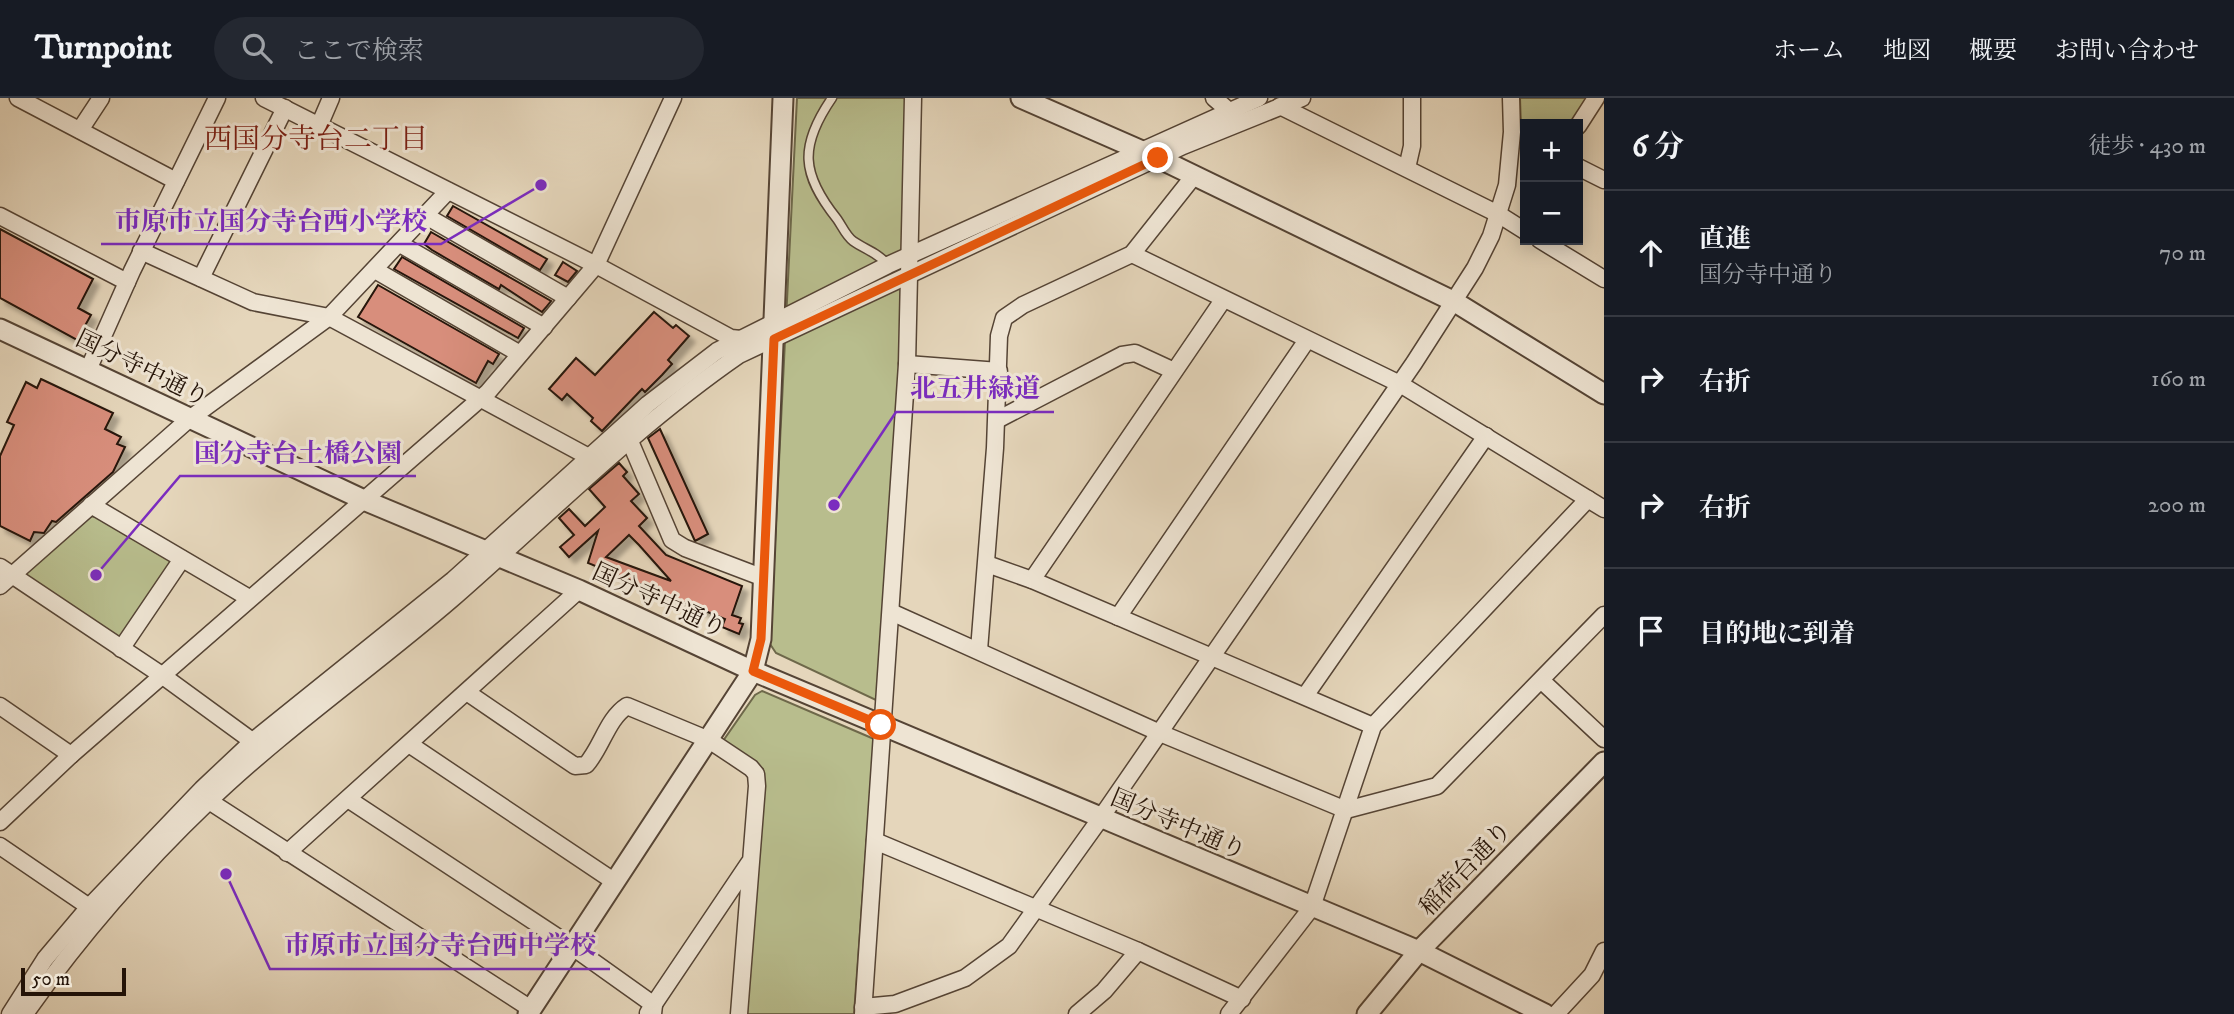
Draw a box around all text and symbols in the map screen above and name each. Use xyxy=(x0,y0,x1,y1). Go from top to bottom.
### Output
search box xyxy=(214,17,704,80)
text: Turnpoint xyxy=(35,28,172,69)
icon: search xyxy=(238,29,276,67)
text: ここで検索 xyxy=(294,35,424,68)
text: ホーム xyxy=(1773,36,1845,66)
text: 地図 xyxy=(1883,36,1931,66)
text: 概要 xyxy=(1969,36,2017,66)
text: お問い合わせ xyxy=(2055,36,2199,66)
map controls xyxy=(1520,119,1583,245)
button: + xyxy=(1520,119,1583,182)
district label: 西国分寺台二丁目 xyxy=(204,122,428,157)
text: 6 分 xyxy=(1632,129,1684,166)
text: 徒歩 · 430 m xyxy=(2088,132,2206,161)
route end xyxy=(1142,142,1173,173)
button: − xyxy=(1520,182,1583,245)
callout: 市原市立国分寺台西小学校 xyxy=(101,197,441,244)
text: 市原市立国分寺台西小学校 xyxy=(115,206,427,239)
text: 直進 xyxy=(1699,223,1751,256)
icon: ahead xyxy=(1632,234,1670,272)
text: 70 m xyxy=(2159,239,2206,268)
text: 国分寺中通り xyxy=(1699,261,1837,290)
street label: 国分寺中通り xyxy=(71,324,213,414)
icon: right xyxy=(1632,360,1670,398)
callout: 北五井緑道 xyxy=(896,365,1054,412)
text: 160 m xyxy=(2151,365,2206,394)
text: 右折 xyxy=(1699,366,1751,399)
text: 北五井緑道 xyxy=(910,373,1040,406)
callout: 国分寺台土橋公園 xyxy=(180,429,416,476)
text: 国分寺台土橋公園 xyxy=(194,438,402,471)
icon: right xyxy=(1632,486,1670,524)
text: 200 m xyxy=(2148,491,2206,520)
text: 右折 xyxy=(1699,492,1751,525)
street label: 国分寺中通り xyxy=(587,557,731,645)
icon: arrive xyxy=(1632,612,1670,650)
text: 目的地に到着 xyxy=(1699,618,1855,651)
route start xyxy=(865,709,896,740)
street label: 国分寺中通り xyxy=(1106,783,1250,867)
street label: 稲荷台通り xyxy=(1414,815,1518,923)
callout: 市原市立国分寺台西中学校 xyxy=(270,922,610,969)
text: 市原市立国分寺台西中学校 xyxy=(284,930,596,963)
scale bar xyxy=(21,965,126,997)
text: 50 m xyxy=(32,968,70,991)

